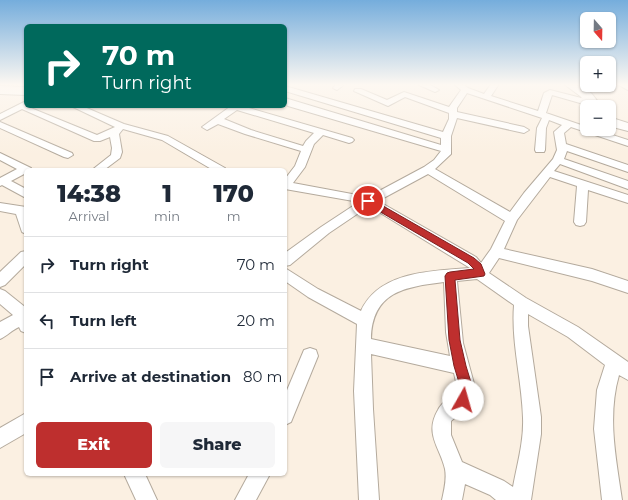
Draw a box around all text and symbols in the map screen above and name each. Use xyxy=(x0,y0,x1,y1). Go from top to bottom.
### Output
north arrow xyxy=(580,12,616,48)
map controls xyxy=(580,12,616,136)
text: 70 m xyxy=(102,38,175,72)
icon: right xyxy=(36,40,88,92)
button: + xyxy=(580,56,616,92)
text: Turn right xyxy=(102,72,192,94)
button: − xyxy=(580,100,616,136)
text: 14:38 xyxy=(57,179,121,208)
text: 1 xyxy=(162,179,172,208)
text: 170 xyxy=(213,179,254,208)
pin xyxy=(351,184,385,218)
icon: arrive xyxy=(357,190,379,212)
text: Arrival xyxy=(69,208,110,224)
text: min xyxy=(154,208,180,224)
text: m xyxy=(227,208,240,224)
icon: right xyxy=(36,254,58,276)
text: Turn right xyxy=(70,255,149,274)
text: 70 m xyxy=(237,255,275,274)
icon: left xyxy=(36,310,58,332)
text: Turn left xyxy=(70,311,137,330)
text: 20 m xyxy=(237,311,275,330)
icon: arrive xyxy=(36,366,58,388)
text: Arrive at destination xyxy=(70,367,231,386)
text: 80 m xyxy=(243,367,282,386)
position arrow xyxy=(442,379,484,421)
button: Exit xyxy=(36,422,152,468)
button: Share xyxy=(160,422,275,468)

